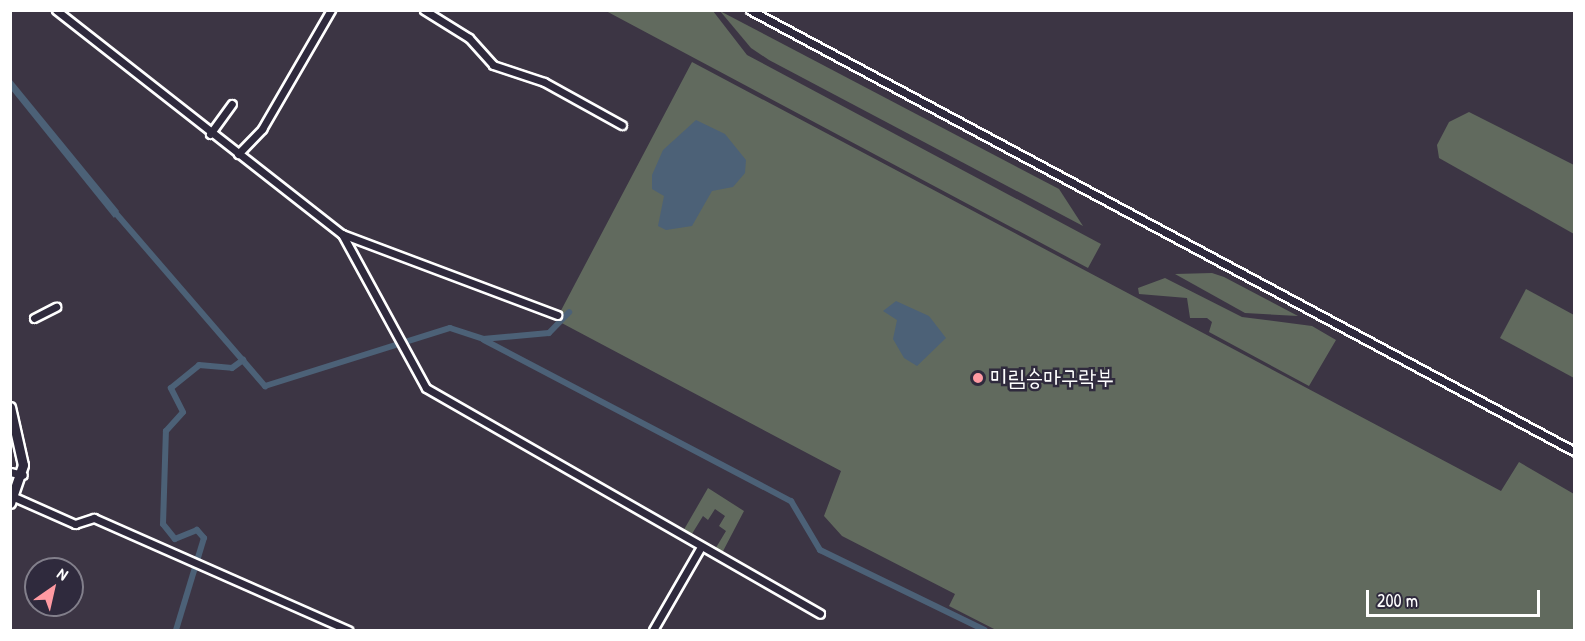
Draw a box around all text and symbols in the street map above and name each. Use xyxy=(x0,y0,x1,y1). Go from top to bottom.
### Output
place label: 미림승마구락부 xyxy=(990,365,1114,391)
marker: 미림승마구락부 xyxy=(971,371,985,385)
north arrow xyxy=(24,557,84,617)
text: N xyxy=(53,562,73,585)
scale bar xyxy=(1369,578,1543,616)
text: 200 m xyxy=(1377,588,1418,613)

